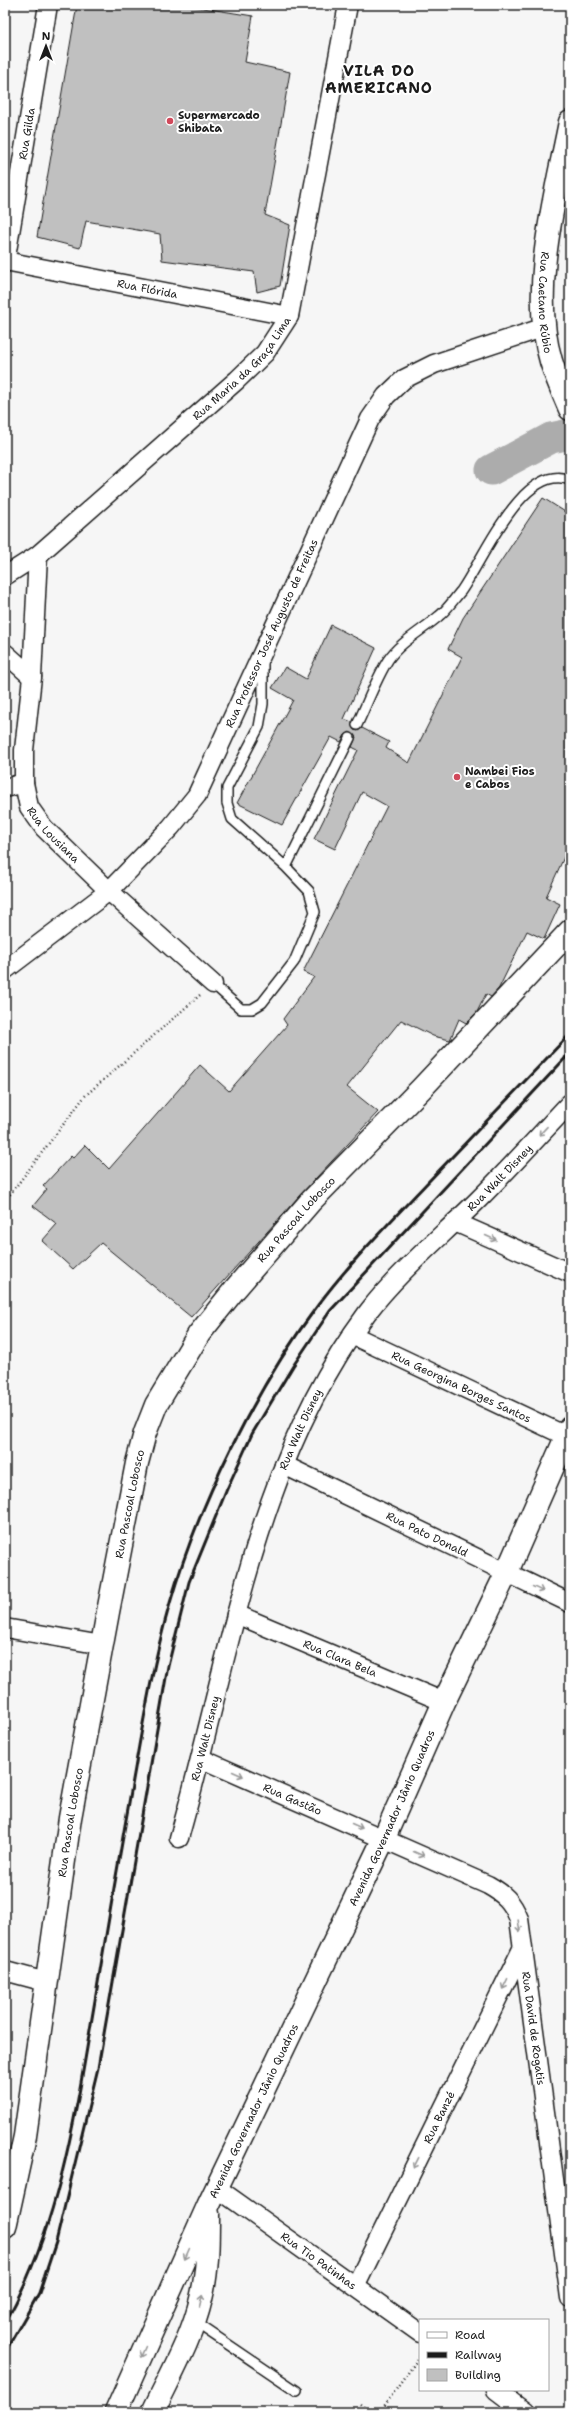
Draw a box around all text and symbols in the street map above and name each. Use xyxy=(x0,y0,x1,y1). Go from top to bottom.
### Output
north arrow xyxy=(26,26,66,66)
text: N xyxy=(42,29,51,44)
district label: VILA DO AMERICANO xyxy=(325,61,433,98)
street label: Rua Gilda xyxy=(15,107,39,161)
place label: Supermercado Shibata xyxy=(178,108,260,136)
marker: Supermercado Shibata xyxy=(165,116,175,126)
street label: Rua Caetano Rúbio xyxy=(535,251,556,355)
street label: Rua Flórida xyxy=(116,276,179,302)
street label: Rua Maria da Graça Lima xyxy=(189,314,295,424)
street label: Rua Professor José Augusto de Freitas xyxy=(222,537,322,730)
place label: Nambei Fios e Cabos xyxy=(465,764,535,792)
marker: Nambei Fios e Cabos xyxy=(452,772,462,782)
street label: Rua Lousiana xyxy=(23,804,83,866)
one-way arrow xyxy=(538,1126,548,1136)
street label: Rua Walt Disney xyxy=(464,1141,536,1215)
street label: Rua Pascoal Lobosco xyxy=(254,1173,339,1266)
one-way arrow xyxy=(484,1235,496,1242)
street label: Rua Georgina Borges Santos xyxy=(389,1348,533,1426)
street label: Rua Walt Disney xyxy=(276,1386,326,1472)
street label: Rua Pascoal Lobosco xyxy=(112,1448,148,1560)
street label: Rua Pato Donald xyxy=(384,1508,470,1561)
one-way arrow xyxy=(532,1586,544,1593)
street label: Rua Clara Bela xyxy=(301,1636,379,1681)
street label: Rua Walt Disney xyxy=(188,1694,223,1783)
street label: Avenida Governador Jânio Quadros xyxy=(346,1728,439,1909)
street label: Rua Pascoal Lobosco xyxy=(55,1766,87,1878)
one-way arrow xyxy=(231,1771,243,1778)
street label: Rua Gastão xyxy=(261,1780,324,1819)
one-way arrow xyxy=(350,1823,362,1831)
one-way arrow xyxy=(413,1851,425,1858)
one-way arrow xyxy=(515,1919,523,1932)
street label: Rua David de Rogatis xyxy=(518,1971,548,2086)
one-way arrow xyxy=(501,1978,508,1990)
street label: Avenida Governador Jânio Quadros xyxy=(206,2021,302,2201)
street label: Rua Banzé xyxy=(420,2089,459,2146)
one-way arrow xyxy=(412,2157,420,2169)
street label: Rua Tio Patinhas xyxy=(277,2229,359,2293)
one-way arrow xyxy=(183,2248,190,2260)
one-way arrow xyxy=(197,2294,205,2307)
legend xyxy=(419,2319,549,2391)
text: Road xyxy=(455,2327,486,2343)
one-way arrow xyxy=(139,2346,146,2358)
text: Railway xyxy=(455,2347,502,2363)
text: Building xyxy=(455,2367,501,2383)

